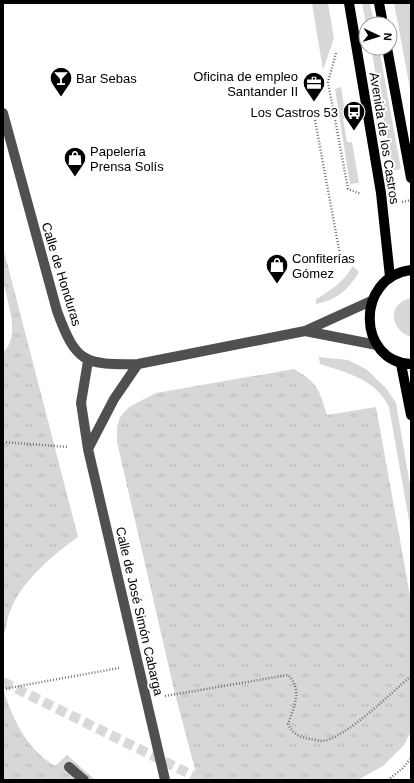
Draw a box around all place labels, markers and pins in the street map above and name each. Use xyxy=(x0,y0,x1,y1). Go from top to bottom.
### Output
bar icon: Bar Sebas xyxy=(48,65,74,98)
place label: Oficina de empleo Santander II xyxy=(193,69,298,99)
office icon: Oficina de empleo Santander II xyxy=(301,70,327,103)
place label: Bar Sebas xyxy=(76,71,137,86)
bus stop icon: Los Castros 53 xyxy=(341,99,367,132)
place label: Los Castros 53 xyxy=(251,105,338,120)
place label: Papelería Prensa Solís xyxy=(90,144,164,174)
shop icon: Papelería Prensa Solís xyxy=(62,145,88,178)
place label: Confiterías Gómez xyxy=(292,251,355,281)
shop icon: Confiterías Gómez xyxy=(264,252,290,285)

